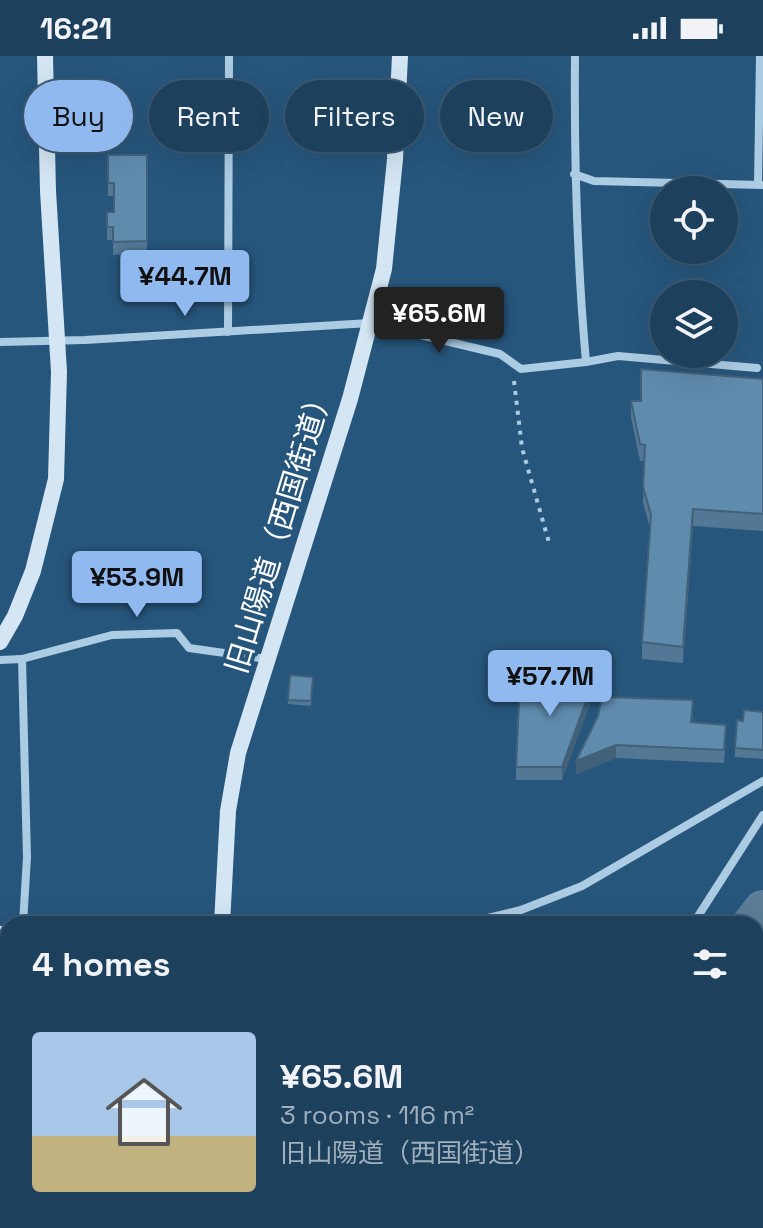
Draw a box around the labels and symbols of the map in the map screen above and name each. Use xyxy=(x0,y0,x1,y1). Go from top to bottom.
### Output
pin: ¥44.7M xyxy=(120,250,250,318)
pin: ¥65.6M xyxy=(374,287,504,355)
street label: 旧山陽道（西国街道） xyxy=(216,380,342,678)
pin: ¥53.9M xyxy=(72,551,202,619)
pin: ¥57.7M xyxy=(485,650,615,718)

